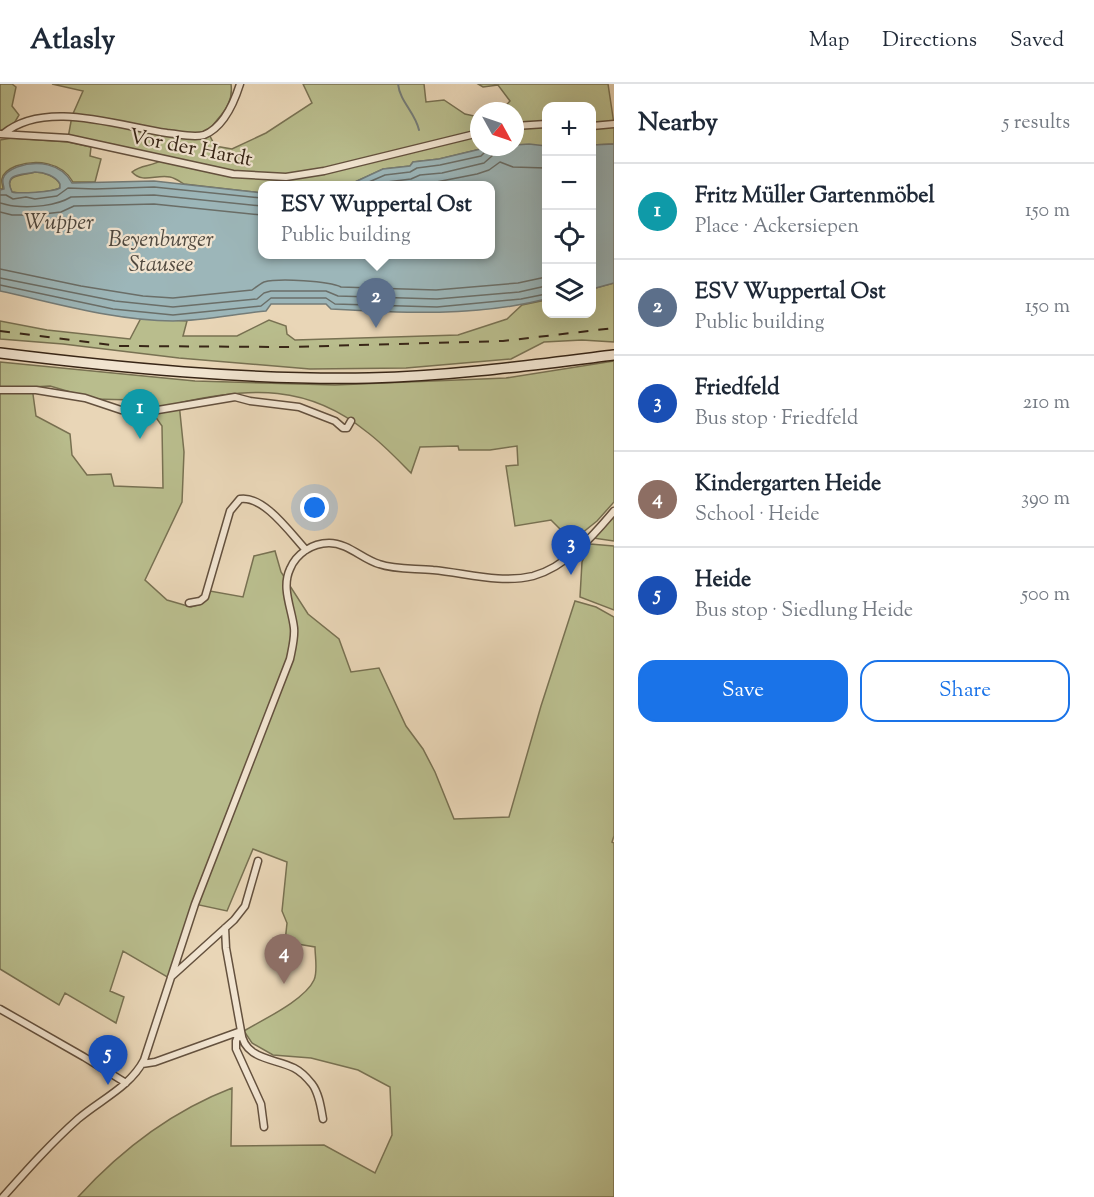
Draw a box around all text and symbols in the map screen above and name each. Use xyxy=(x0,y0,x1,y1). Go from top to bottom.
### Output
text: Atlasly xyxy=(30,21,115,61)
text: Map xyxy=(809,26,849,56)
text: Directions xyxy=(882,26,977,56)
text: Saved xyxy=(1010,26,1064,56)
north arrow xyxy=(470,102,524,156)
map controls xyxy=(542,102,596,318)
button: + xyxy=(542,102,596,156)
text: Nearby xyxy=(638,105,718,142)
text: 5 results xyxy=(1003,109,1070,138)
street label: Vor der Hardt xyxy=(126,122,255,176)
button: − xyxy=(542,156,596,210)
popup xyxy=(258,181,495,259)
text: Fritz Müller Gartenmöbel xyxy=(695,181,935,213)
text: ESV Wuppertal Ost xyxy=(281,190,472,222)
text: 1 xyxy=(654,197,661,226)
text: 150 m xyxy=(1025,197,1070,226)
water label: Wupper xyxy=(24,208,94,240)
button: locate xyxy=(542,210,596,264)
text: Place · Ackersiepen xyxy=(695,213,859,242)
text: Public building xyxy=(281,222,411,251)
water label: Beyenburger Stausee xyxy=(108,225,214,282)
button: layers xyxy=(542,264,596,318)
text: ESV Wuppertal Ost xyxy=(695,277,885,309)
pin: 2 xyxy=(356,278,395,328)
text: 2 xyxy=(653,293,662,322)
text: 150 m xyxy=(1025,293,1070,322)
text: Public building xyxy=(695,309,825,338)
text: Friedfeld xyxy=(695,373,780,405)
text: 3 xyxy=(653,389,662,418)
text: 210 m xyxy=(1023,389,1070,418)
pin: 1 xyxy=(120,390,160,439)
text: Bus stop · Friedfeld xyxy=(695,405,858,434)
text: Kindergarten Heide xyxy=(695,469,881,501)
text: 4 xyxy=(652,485,663,514)
text: 390 m xyxy=(1021,485,1070,514)
your location xyxy=(300,493,329,522)
text: School · Heide xyxy=(695,501,819,530)
pin: 3 xyxy=(552,526,590,575)
text: Heide xyxy=(695,565,751,597)
text: 5 xyxy=(654,581,661,610)
text: 500 m xyxy=(1021,581,1070,610)
text: Bus stop · Siedlung Heide xyxy=(695,597,913,626)
button: Save xyxy=(638,660,848,722)
button: Share xyxy=(860,660,1070,722)
pin: 4 xyxy=(264,934,304,984)
pin: 5 xyxy=(88,1036,128,1085)

